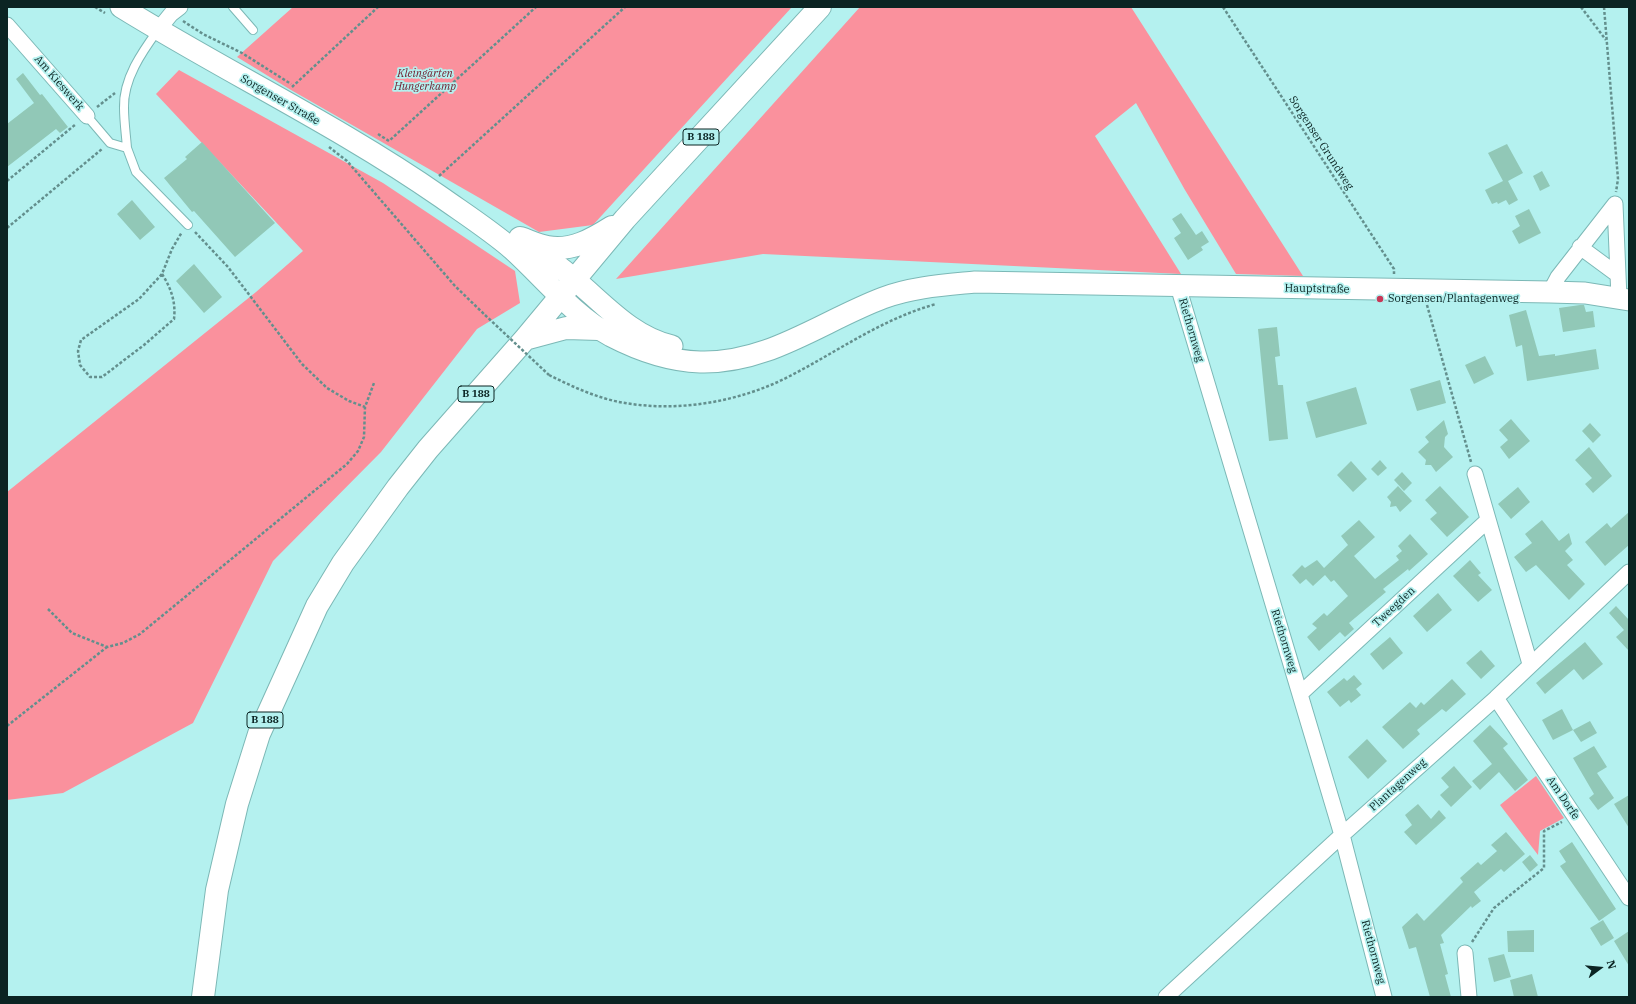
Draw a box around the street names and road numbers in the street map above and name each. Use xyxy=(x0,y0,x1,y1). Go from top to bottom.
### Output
street label: Am Kieswerk xyxy=(31,53,87,113)
street label: Sorgenser Straße xyxy=(238,72,322,128)
street label: Sorgenser Grundweg xyxy=(1286,94,1356,192)
road number: B 188 xyxy=(683,129,719,145)
street label: Hauptstraße xyxy=(1284,282,1350,296)
street label: Riethornweg xyxy=(1176,297,1206,363)
road number: B 188 xyxy=(458,386,494,402)
street label: Tweegden xyxy=(1370,584,1418,630)
street label: Riethornweg xyxy=(1268,608,1300,674)
road number: B 188 xyxy=(247,712,283,728)
street label: Plantagenweg xyxy=(1367,756,1429,814)
street label: Am Dorfe xyxy=(1544,774,1582,822)
street label: Riethornweg xyxy=(1358,918,1388,986)

